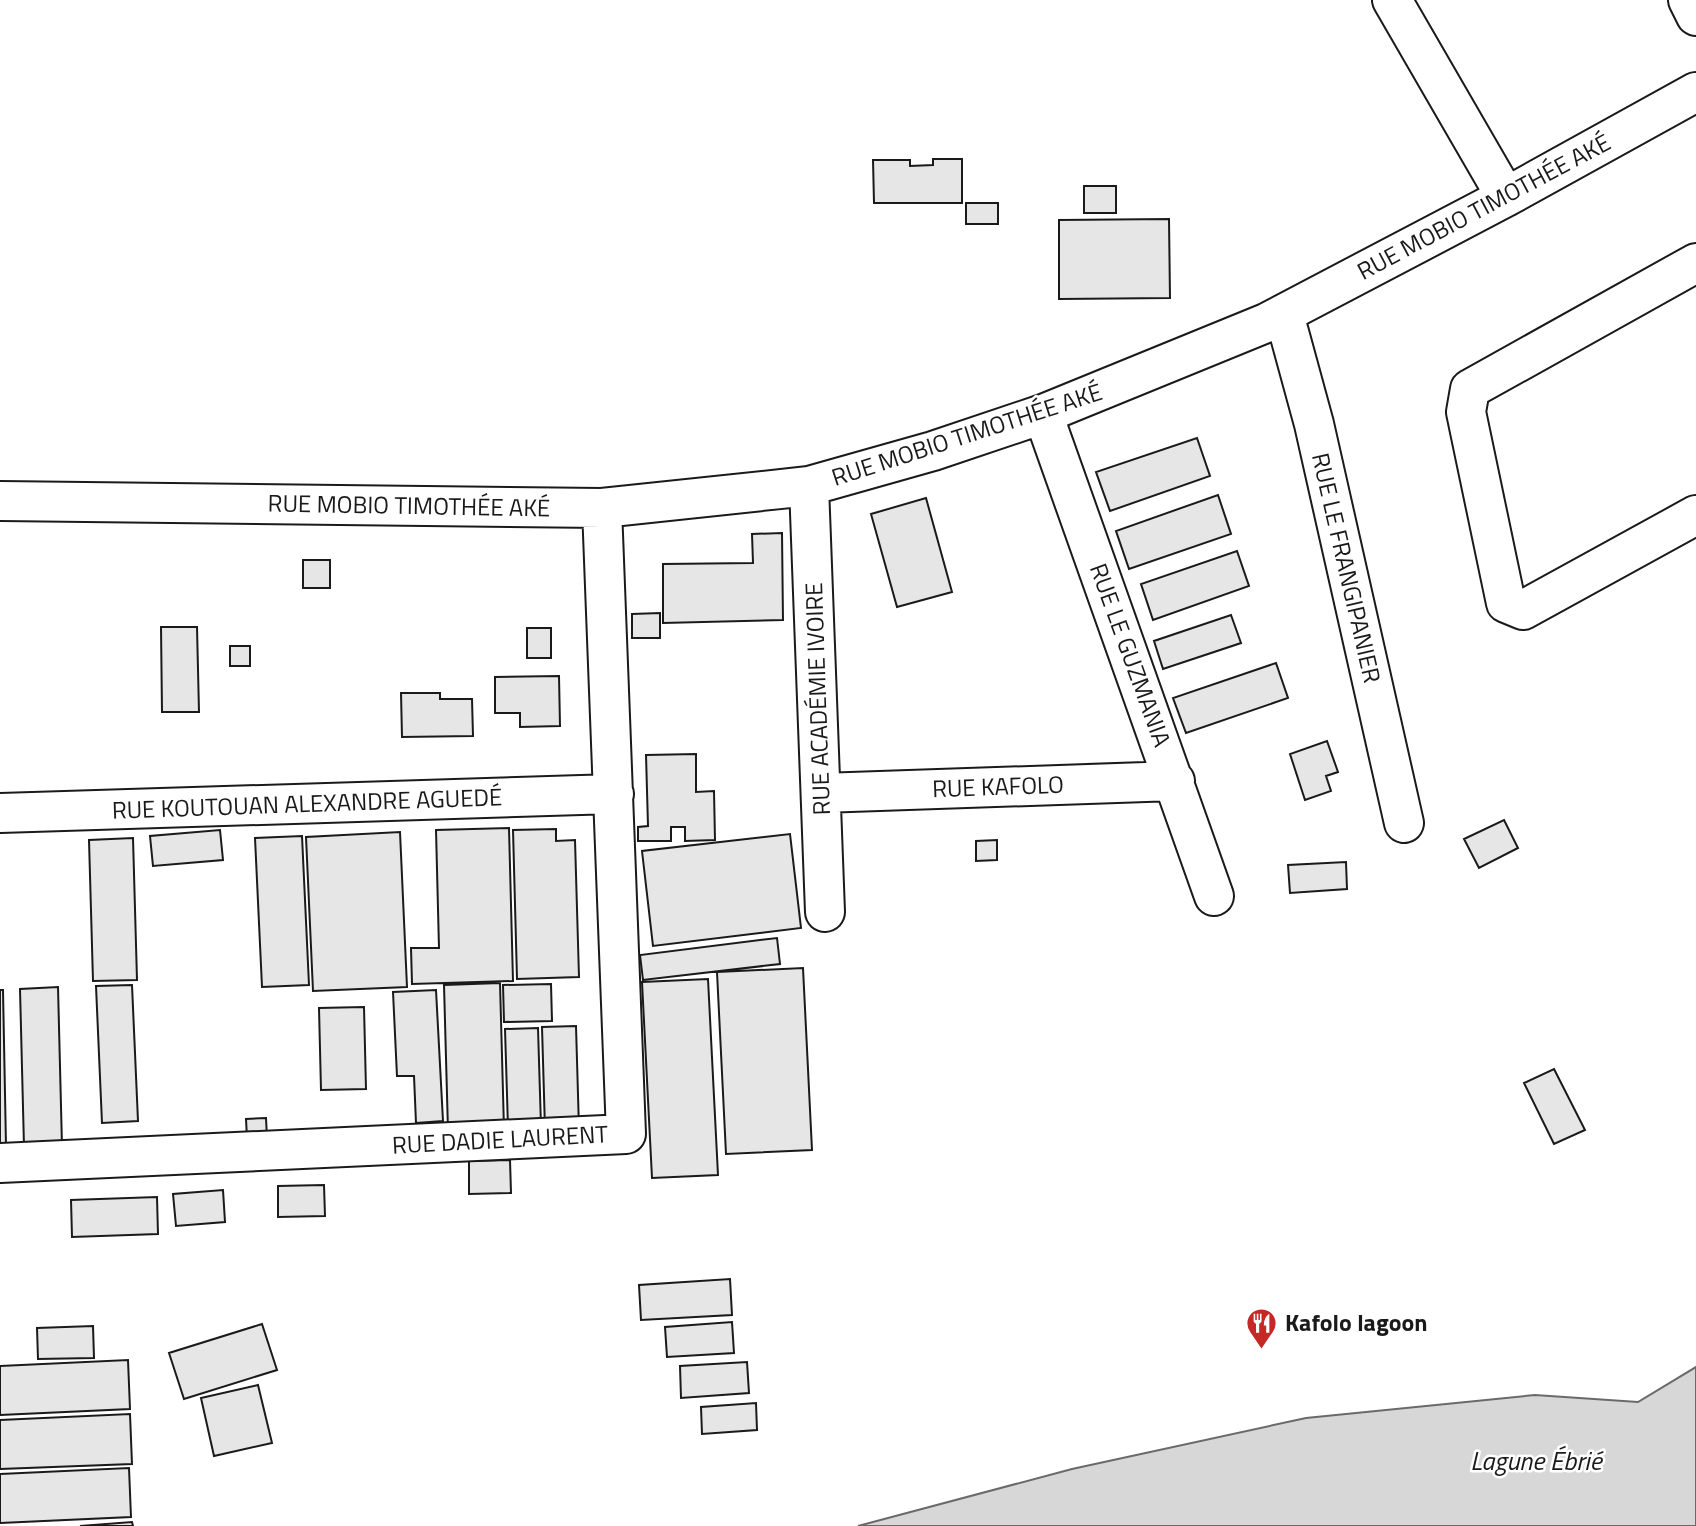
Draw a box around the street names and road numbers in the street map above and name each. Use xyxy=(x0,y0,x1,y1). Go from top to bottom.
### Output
street label: RUE MOBIO TIMOTHÉE AKÉ xyxy=(1350,124,1617,288)
street label: RUE MOBIO TIMOTHÉE AKÉ xyxy=(827,373,1107,495)
street label: RUE LE FRANGIPANIER xyxy=(1303,449,1391,686)
street label: RUE MOBIO TIMOTHÉE AKÉ xyxy=(267,485,551,525)
street label: RUE LE GUZMANIA xyxy=(1081,558,1181,751)
street label: RUE ACADÉMIE IVOIRE xyxy=(795,582,839,816)
street label: RUE KAFOLO xyxy=(931,766,1064,806)
street label: RUE KOUTOUAN ALEXANDRE AGUEDÉ xyxy=(111,778,503,828)
street label: RUE DADIE LAURENT xyxy=(391,1115,609,1163)

